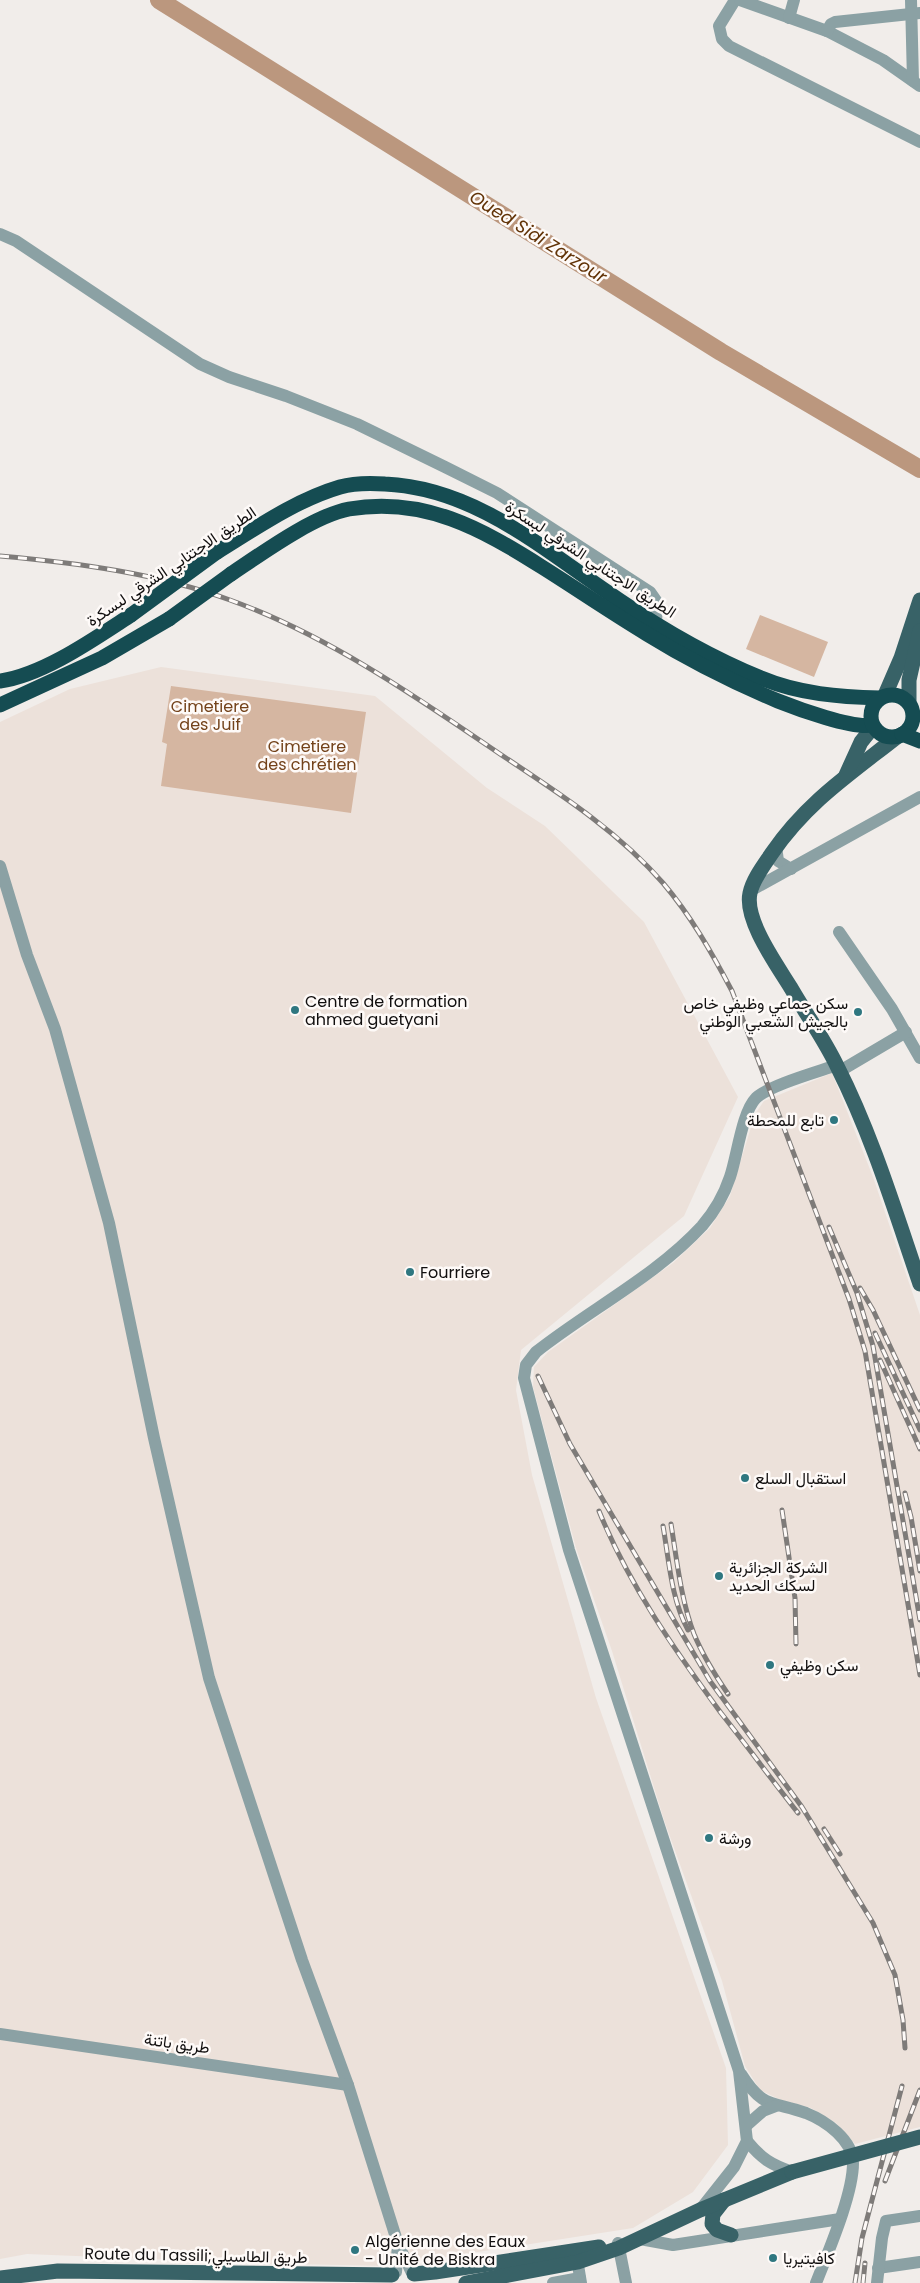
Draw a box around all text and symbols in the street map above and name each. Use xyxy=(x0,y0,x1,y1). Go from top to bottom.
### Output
water label: Oued Sidi Zarzour xyxy=(465,184,613,290)
street label: الطريق الاجتنابي الشرقي لبسكرة xyxy=(499,495,681,625)
street label: الطريق الاجتنابي الشرقي لبسكرة xyxy=(82,501,262,634)
park label: Cimetiere des Juif xyxy=(171,695,249,736)
park label: Cimetiere des chrétien xyxy=(257,735,357,776)
place label: Centre de formation ahmed guetyani xyxy=(305,990,468,1031)
place label: سكن جماعي وظيفي خاص بالجيش الشعبي الوطني xyxy=(684,992,848,1035)
marker: Centre de formation ahmed guetyani xyxy=(289,1004,301,1016)
marker: سكن جماعي وظيفي خاص بالجيش الشعبي الوطني xyxy=(852,1006,864,1018)
place label: تابع للمحطة xyxy=(747,1109,824,1132)
marker: تابع للمحطة xyxy=(828,1114,840,1126)
place label: Fourriere xyxy=(420,1261,490,1284)
marker: Fourriere xyxy=(404,1266,416,1278)
place label: استقبال السلع xyxy=(755,1467,846,1490)
marker: استقبال السلع xyxy=(739,1472,751,1484)
place label: الشركة الجزائرية لسكك الحديد xyxy=(729,1556,828,1597)
marker: الشركة الجزائرية لسكك الحديد xyxy=(713,1570,725,1582)
place label: سكن وظيفي xyxy=(780,1654,858,1679)
marker: سكن وظيفي xyxy=(764,1659,776,1671)
place label: ورشة xyxy=(719,1827,751,1850)
marker: ورشة xyxy=(703,1832,715,1844)
street label: طريق باتنة xyxy=(143,2028,211,2059)
place label: Algérienne des Eaux - Unité de Biskra xyxy=(365,2230,526,2271)
street label: Route du Tassili;طريق الطاسيلي xyxy=(84,2242,308,2271)
marker: Algérienne des Eaux - Unité de Biskra xyxy=(349,2244,361,2256)
place label: كافيتيريا xyxy=(783,2247,835,2270)
marker: كافيتيريا xyxy=(767,2252,779,2264)

